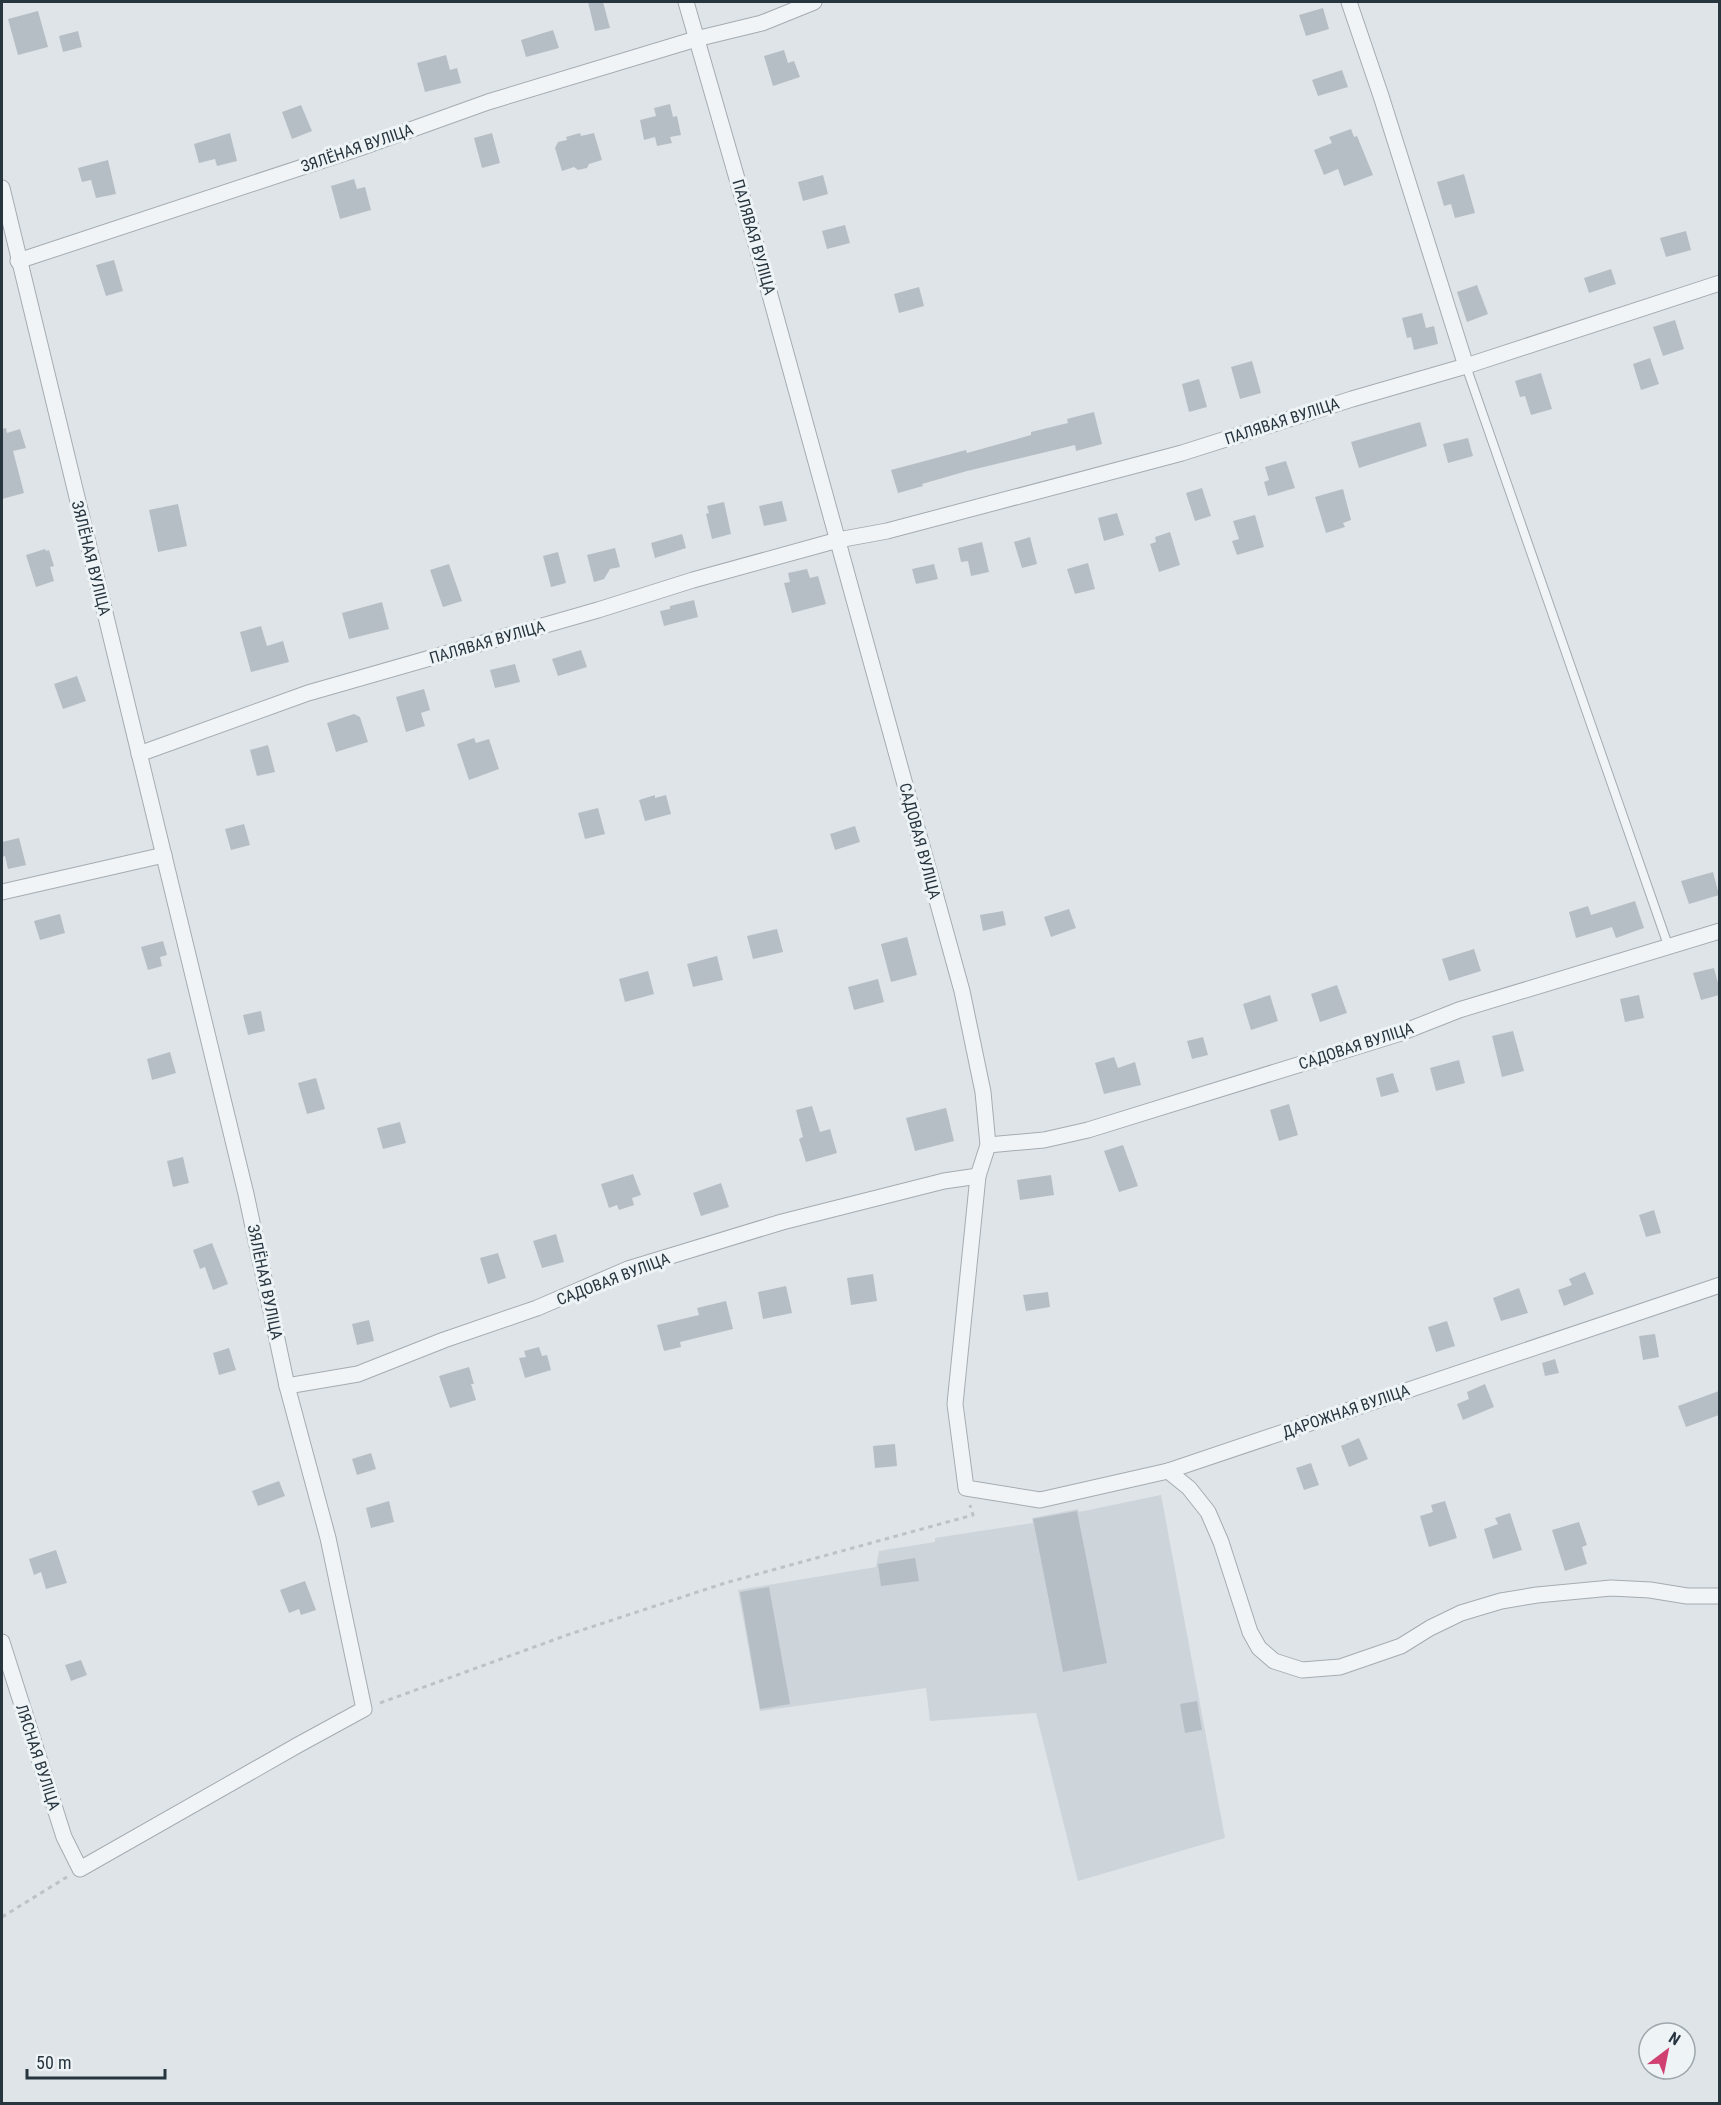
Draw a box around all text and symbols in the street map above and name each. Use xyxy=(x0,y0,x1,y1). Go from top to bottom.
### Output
street label: ЗЯЛЁНАЯ ВУЛІЦА xyxy=(298,120,416,176)
street label: ПАЛЯВАЯ ВУЛІЦА xyxy=(728,177,780,297)
street label: ПАЛЯВАЯ ВУЛІЦА xyxy=(1222,394,1342,448)
street label: ЗЯЛЁНАЯ ВУЛІЦА xyxy=(68,499,114,617)
street label: ПАЛЯВАЯ ВУЛІЦА xyxy=(427,616,547,668)
street label: САДОВАЯ ВУЛІЦА xyxy=(895,781,945,901)
street label: САДОВАЯ ВУЛІЦА xyxy=(1296,1019,1416,1073)
street label: ЗЯЛЁНАЯ ВУЛІЦА xyxy=(243,1223,287,1341)
street label: САДОВАЯ ВУЛІЦА xyxy=(554,1249,672,1309)
street label: ДАРОЖНАЯ ВУЛІЦА xyxy=(1280,1380,1412,1442)
street label: ЛЯСНАЯ ВУЛІЦА xyxy=(12,1702,64,1812)
north arrow xyxy=(1637,2021,1697,2081)
text: N xyxy=(1665,2028,1684,2049)
scale bar xyxy=(27,2042,165,2080)
text: 50 m xyxy=(36,2052,71,2073)

